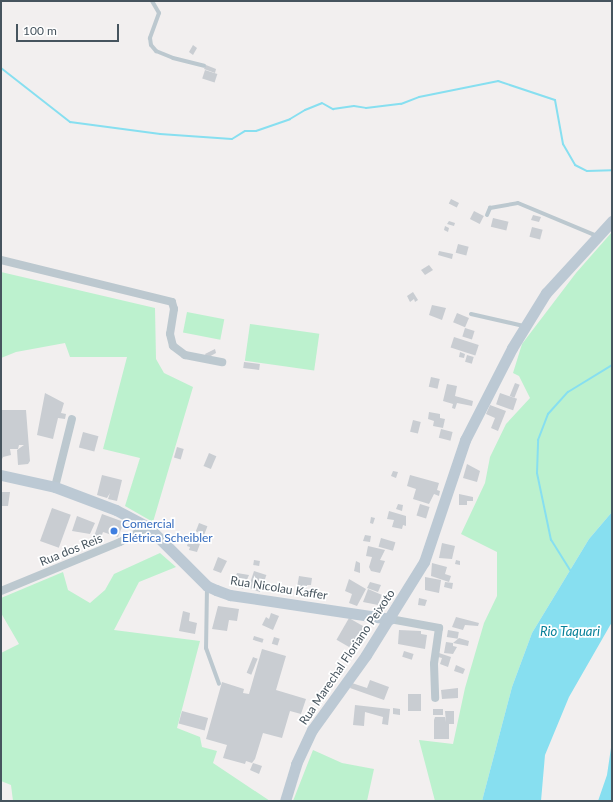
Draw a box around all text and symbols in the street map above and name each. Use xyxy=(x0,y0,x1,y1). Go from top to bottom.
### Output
scale bar xyxy=(18,16,121,42)
text: 100 m xyxy=(23,23,57,38)
place label: Comercial Elétrica Scheibler xyxy=(122,517,213,545)
marker: Comercial Elétrica Scheibler xyxy=(109,526,119,536)
street label: Rua dos Reis xyxy=(38,531,104,569)
street label: Rua Nicolau Kaffer xyxy=(229,573,329,603)
street label: Rua Marechal Floriano Peixoto xyxy=(296,587,398,727)
water label: Rio Taquari xyxy=(540,623,600,639)

